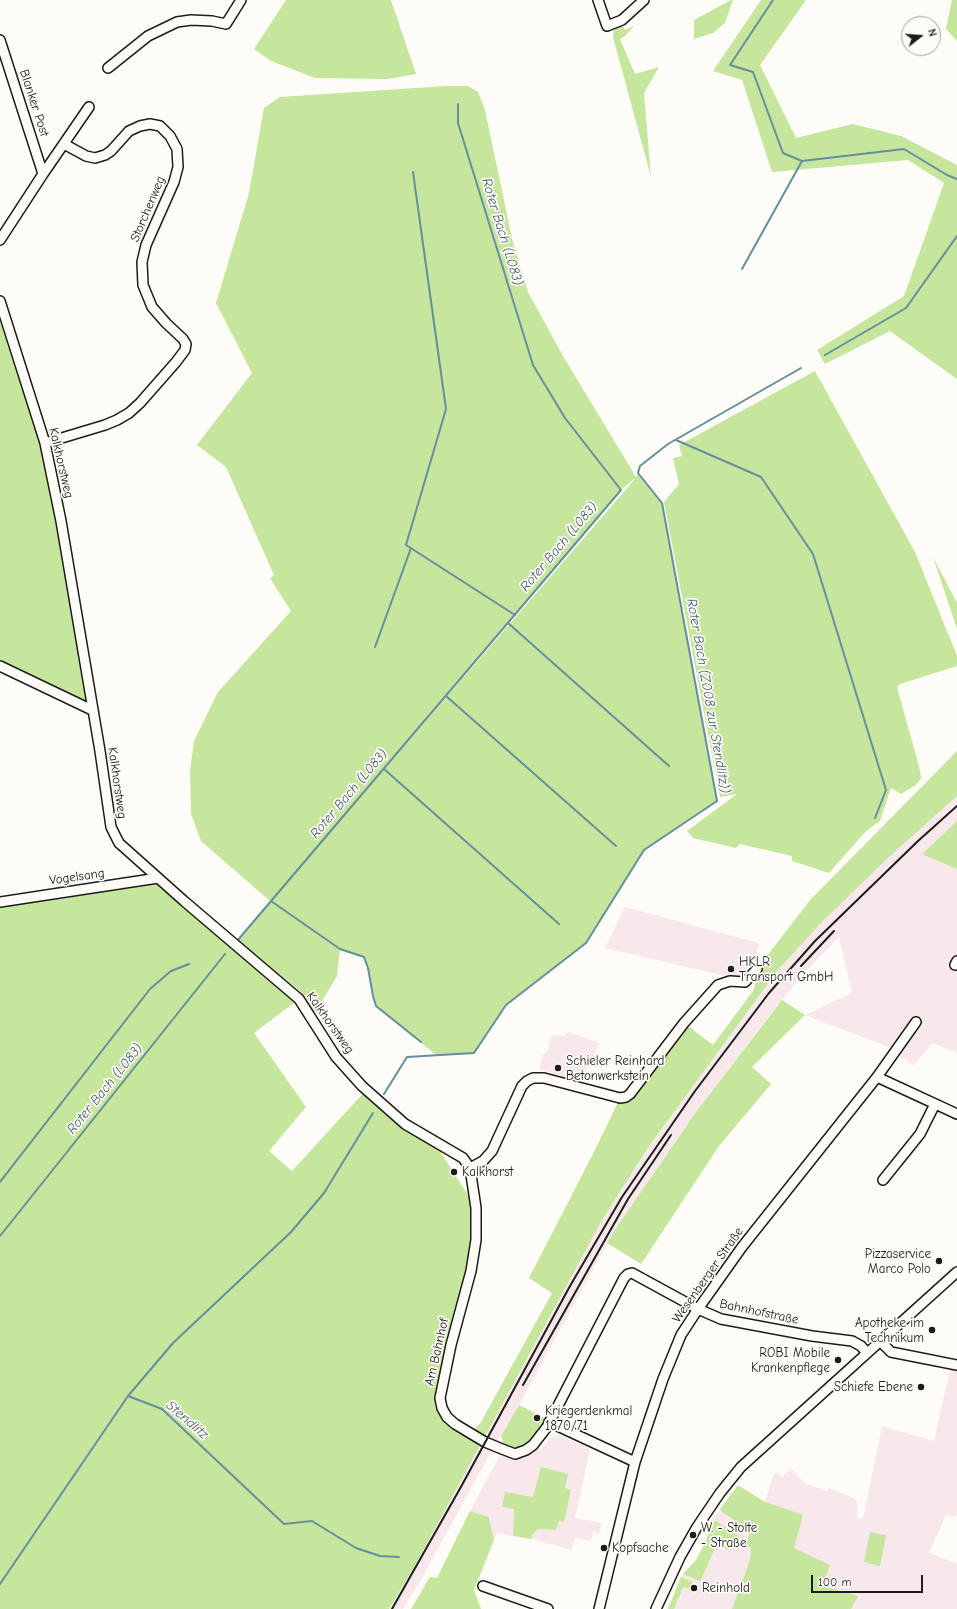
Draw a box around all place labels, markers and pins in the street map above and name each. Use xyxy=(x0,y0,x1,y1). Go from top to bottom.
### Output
place label: HKLR Transport GmbH xyxy=(739,954,833,985)
marker: HKLR Transport GmbH xyxy=(726,964,736,974)
place label: Schieler Reinhard Betonwerkstein xyxy=(566,1053,664,1084)
marker: Schieler Reinhard Betonwerkstein xyxy=(553,1063,563,1073)
place label: Kalkhorst xyxy=(462,1164,513,1180)
marker: Kalkhorst xyxy=(449,1167,459,1177)
place label: Pizzaservice Marco Polo xyxy=(865,1246,931,1277)
marker: Pizzaservice Marco Polo xyxy=(934,1256,944,1266)
place label: Apotheke im Technikum xyxy=(855,1315,924,1346)
marker: Apotheke im Technikum xyxy=(927,1325,937,1335)
place label: ROBI Mobile Krankenpflege xyxy=(751,1345,830,1376)
marker: ROBI Mobile Krankenpflege xyxy=(833,1355,843,1365)
place label: Schiefe Ebene xyxy=(834,1379,913,1395)
marker: Schiefe Ebene xyxy=(916,1382,926,1392)
place label: Kriegerdenkmal 1870/71 xyxy=(545,1403,632,1434)
marker: Kriegerdenkmal 1870/71 xyxy=(532,1413,542,1423)
place label: W. - Stolte - Straße xyxy=(701,1520,757,1551)
marker: W. - Stolte - Straße xyxy=(688,1530,698,1540)
place label: Kopfsache xyxy=(612,1540,668,1556)
marker: Kopfsache xyxy=(599,1543,609,1553)
place label: Reinhold xyxy=(702,1580,750,1596)
marker: Reinhold xyxy=(689,1583,699,1593)

